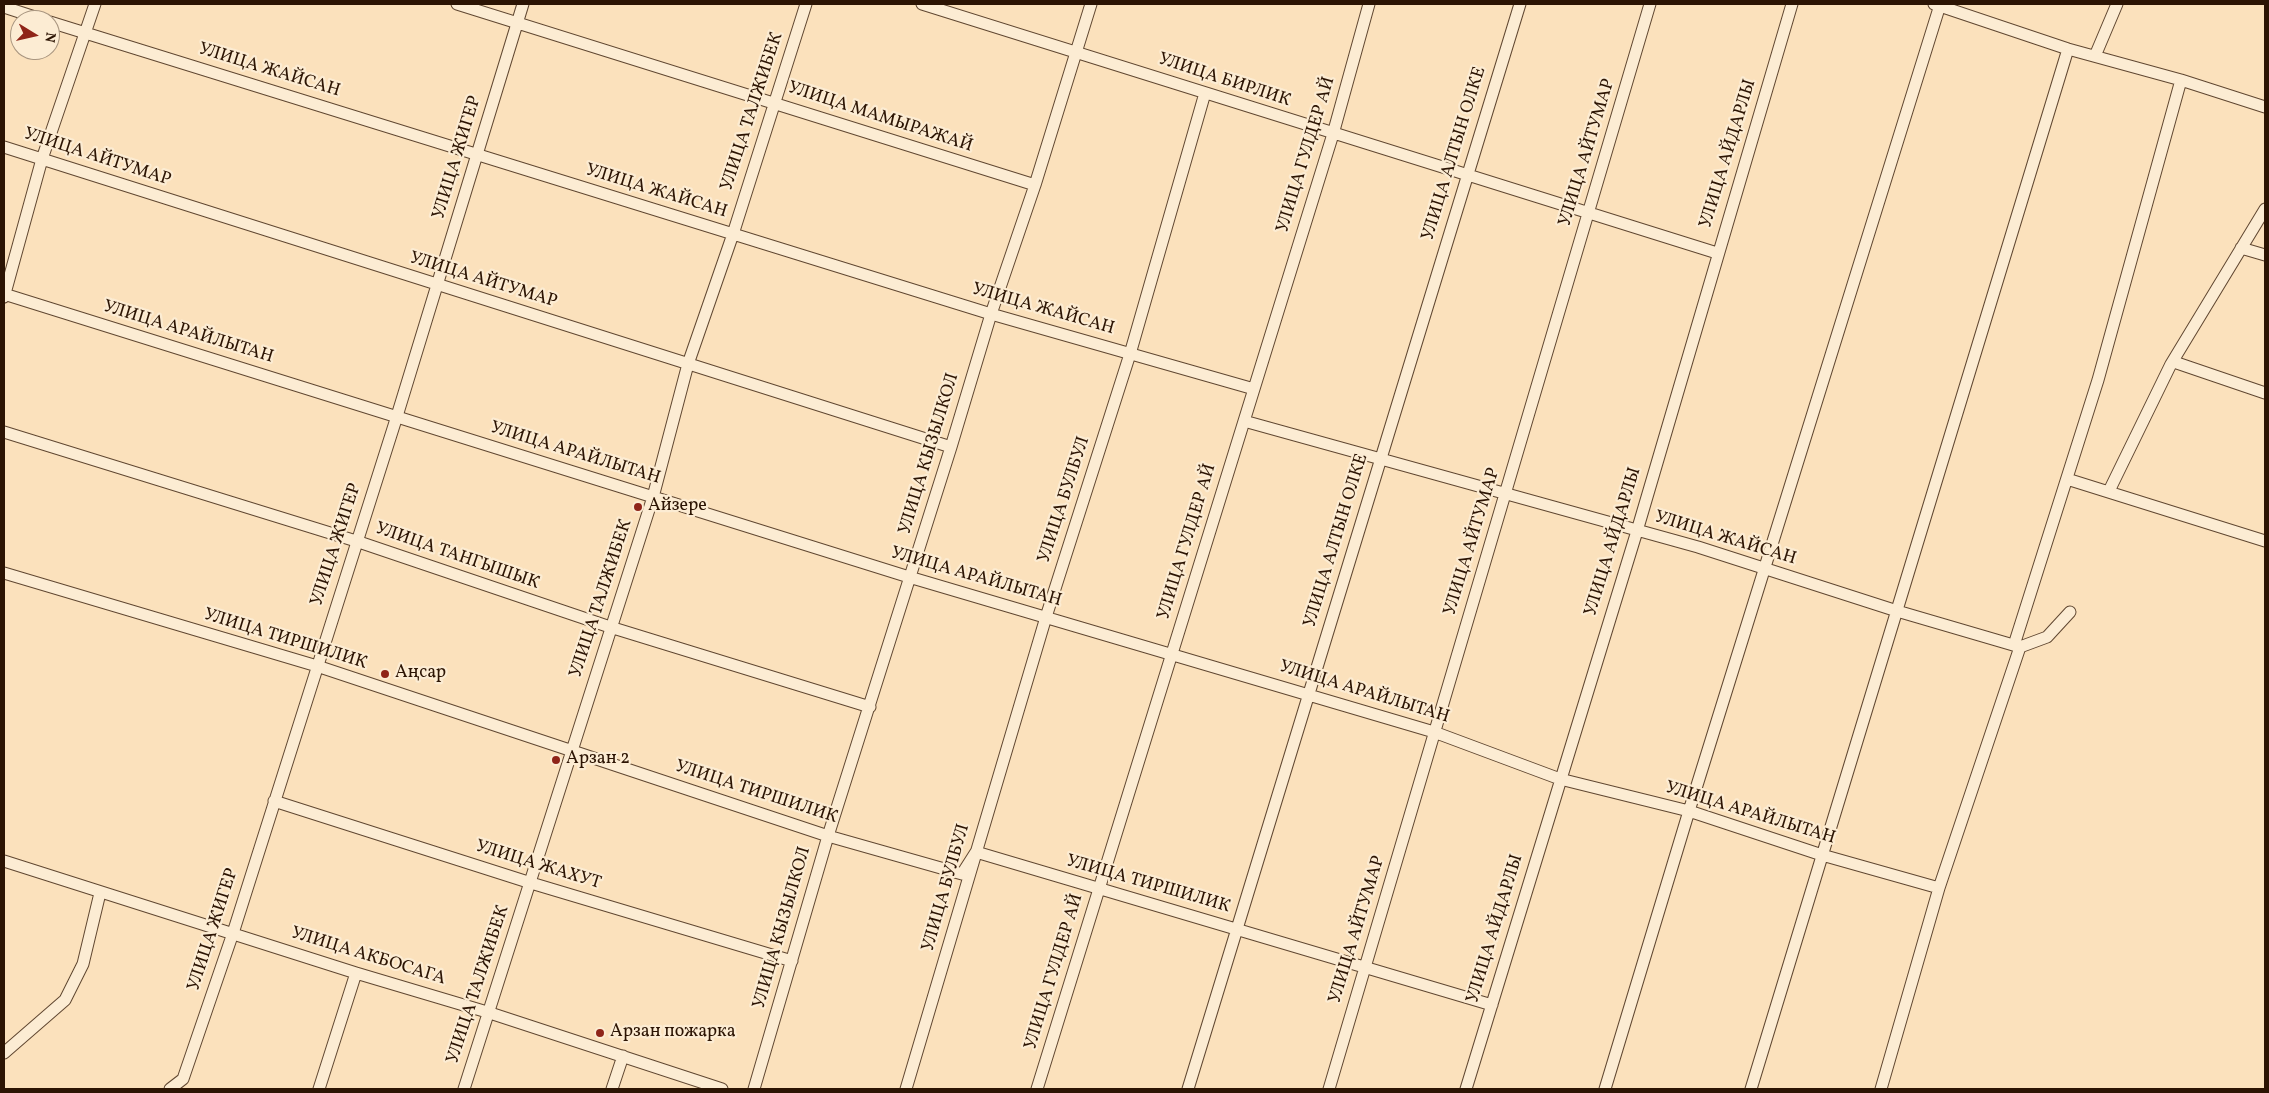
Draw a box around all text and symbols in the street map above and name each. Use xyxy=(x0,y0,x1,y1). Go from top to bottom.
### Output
north arrow xyxy=(10,10,60,60)
street label: УЛИЦА ТАЛЖИБЕК xyxy=(717,30,789,194)
text: N xyxy=(39,31,60,44)
street label: УЛИЦА ЖАЙСАН xyxy=(195,39,343,103)
street label: УЛИЦА БИРЛИК xyxy=(1155,49,1293,113)
street label: УЛИЦА АЛТЫН ОЛКЕ xyxy=(1418,64,1492,244)
street label: УЛИЦА ГУЛДЕР АЙ xyxy=(1273,74,1341,236)
street label: УЛИЦА АЙТУМАР xyxy=(1555,77,1621,229)
street label: УЛИЦА АЙДАРЛЫ xyxy=(1696,77,1762,231)
street label: УЛИЦА МАМЫРАЖАЙ xyxy=(785,78,975,158)
street label: УЛИЦА ЖИГЕР xyxy=(429,94,487,222)
street label: УЛИЦА АЙТУМАР xyxy=(21,124,173,192)
street label: УЛИЦА ЖАЙСАН xyxy=(582,160,730,224)
street label: УЛИЦА АЙТУМАР xyxy=(407,248,559,314)
street label: УЛИЦА ЖАЙСАН xyxy=(969,279,1117,341)
street label: УЛИЦА АРАЙЛЫТАН xyxy=(100,297,276,369)
street label: УЛИЦА КЫЗЫЛКОЛ xyxy=(895,371,965,537)
street label: УЛИЦА АРАЙЛЫТАН xyxy=(487,418,663,490)
street label: УЛИЦА БУЛБУЛ xyxy=(1034,434,1096,566)
street label: УЛИЦА АЛТЫН ОЛКЕ xyxy=(1300,451,1374,631)
street label: УЛИЦА ГУЛДЕР АЙ xyxy=(1154,461,1222,623)
street label: УЛИЦА АЙДАРЛЫ xyxy=(1581,465,1647,619)
street label: УЛИЦА АЙТУМАР xyxy=(1440,466,1506,618)
street label: УЛИЦА ЖИГЕР xyxy=(307,481,367,609)
place label: Айзере xyxy=(648,496,707,518)
marker: Айзере xyxy=(632,501,644,513)
street label: УЛИЦА ЖАЙСАН xyxy=(1651,507,1799,571)
street label: УЛИЦА ТАЛЖИБЕК xyxy=(566,517,638,681)
street label: УЛИЦА ТАНГЫШЫК xyxy=(372,519,542,595)
street label: УЛИЦА АРАЙЛЫТАН xyxy=(888,543,1064,613)
street label: УЛИЦА ТИРШИЛИК xyxy=(201,605,369,675)
street label: УЛИЦА АРАЙЛЫТАН xyxy=(1276,657,1452,729)
place label: Аңсар xyxy=(395,663,446,685)
marker: Аңсар xyxy=(379,668,391,680)
place label: Арзан 2 xyxy=(566,749,630,771)
marker: Арзан 2 xyxy=(550,754,562,766)
street label: УЛИЦА ТИРШИЛИК xyxy=(672,757,840,829)
street label: УЛИЦА АРАЙЛЫТАН xyxy=(1662,778,1838,850)
street label: УЛИЦА БУЛБУЛ xyxy=(918,822,976,954)
street label: УЛИЦА ЖАХУТ xyxy=(473,837,603,895)
street label: УЛИЦА КЫЗЫЛКОЛ xyxy=(750,844,816,1012)
street label: УЛИЦА ТИРШИЛИК xyxy=(1064,851,1232,919)
street label: УЛИЦА АЙДАРЛЫ xyxy=(1463,852,1529,1006)
street label: УЛИЦА АЙТУМАР xyxy=(1325,854,1391,1006)
street label: УЛИЦА ЖИГЕР xyxy=(184,866,244,994)
street label: УЛИЦА ГУЛДЕР АЙ xyxy=(1021,891,1089,1053)
street label: УЛИЦА ТАЛЖИБЕК xyxy=(443,903,515,1067)
street label: УЛИЦА АКБОСАГА xyxy=(288,923,448,991)
place label: Арзан пожарка xyxy=(610,1022,736,1044)
marker: Арзан пожарка xyxy=(594,1027,606,1039)

